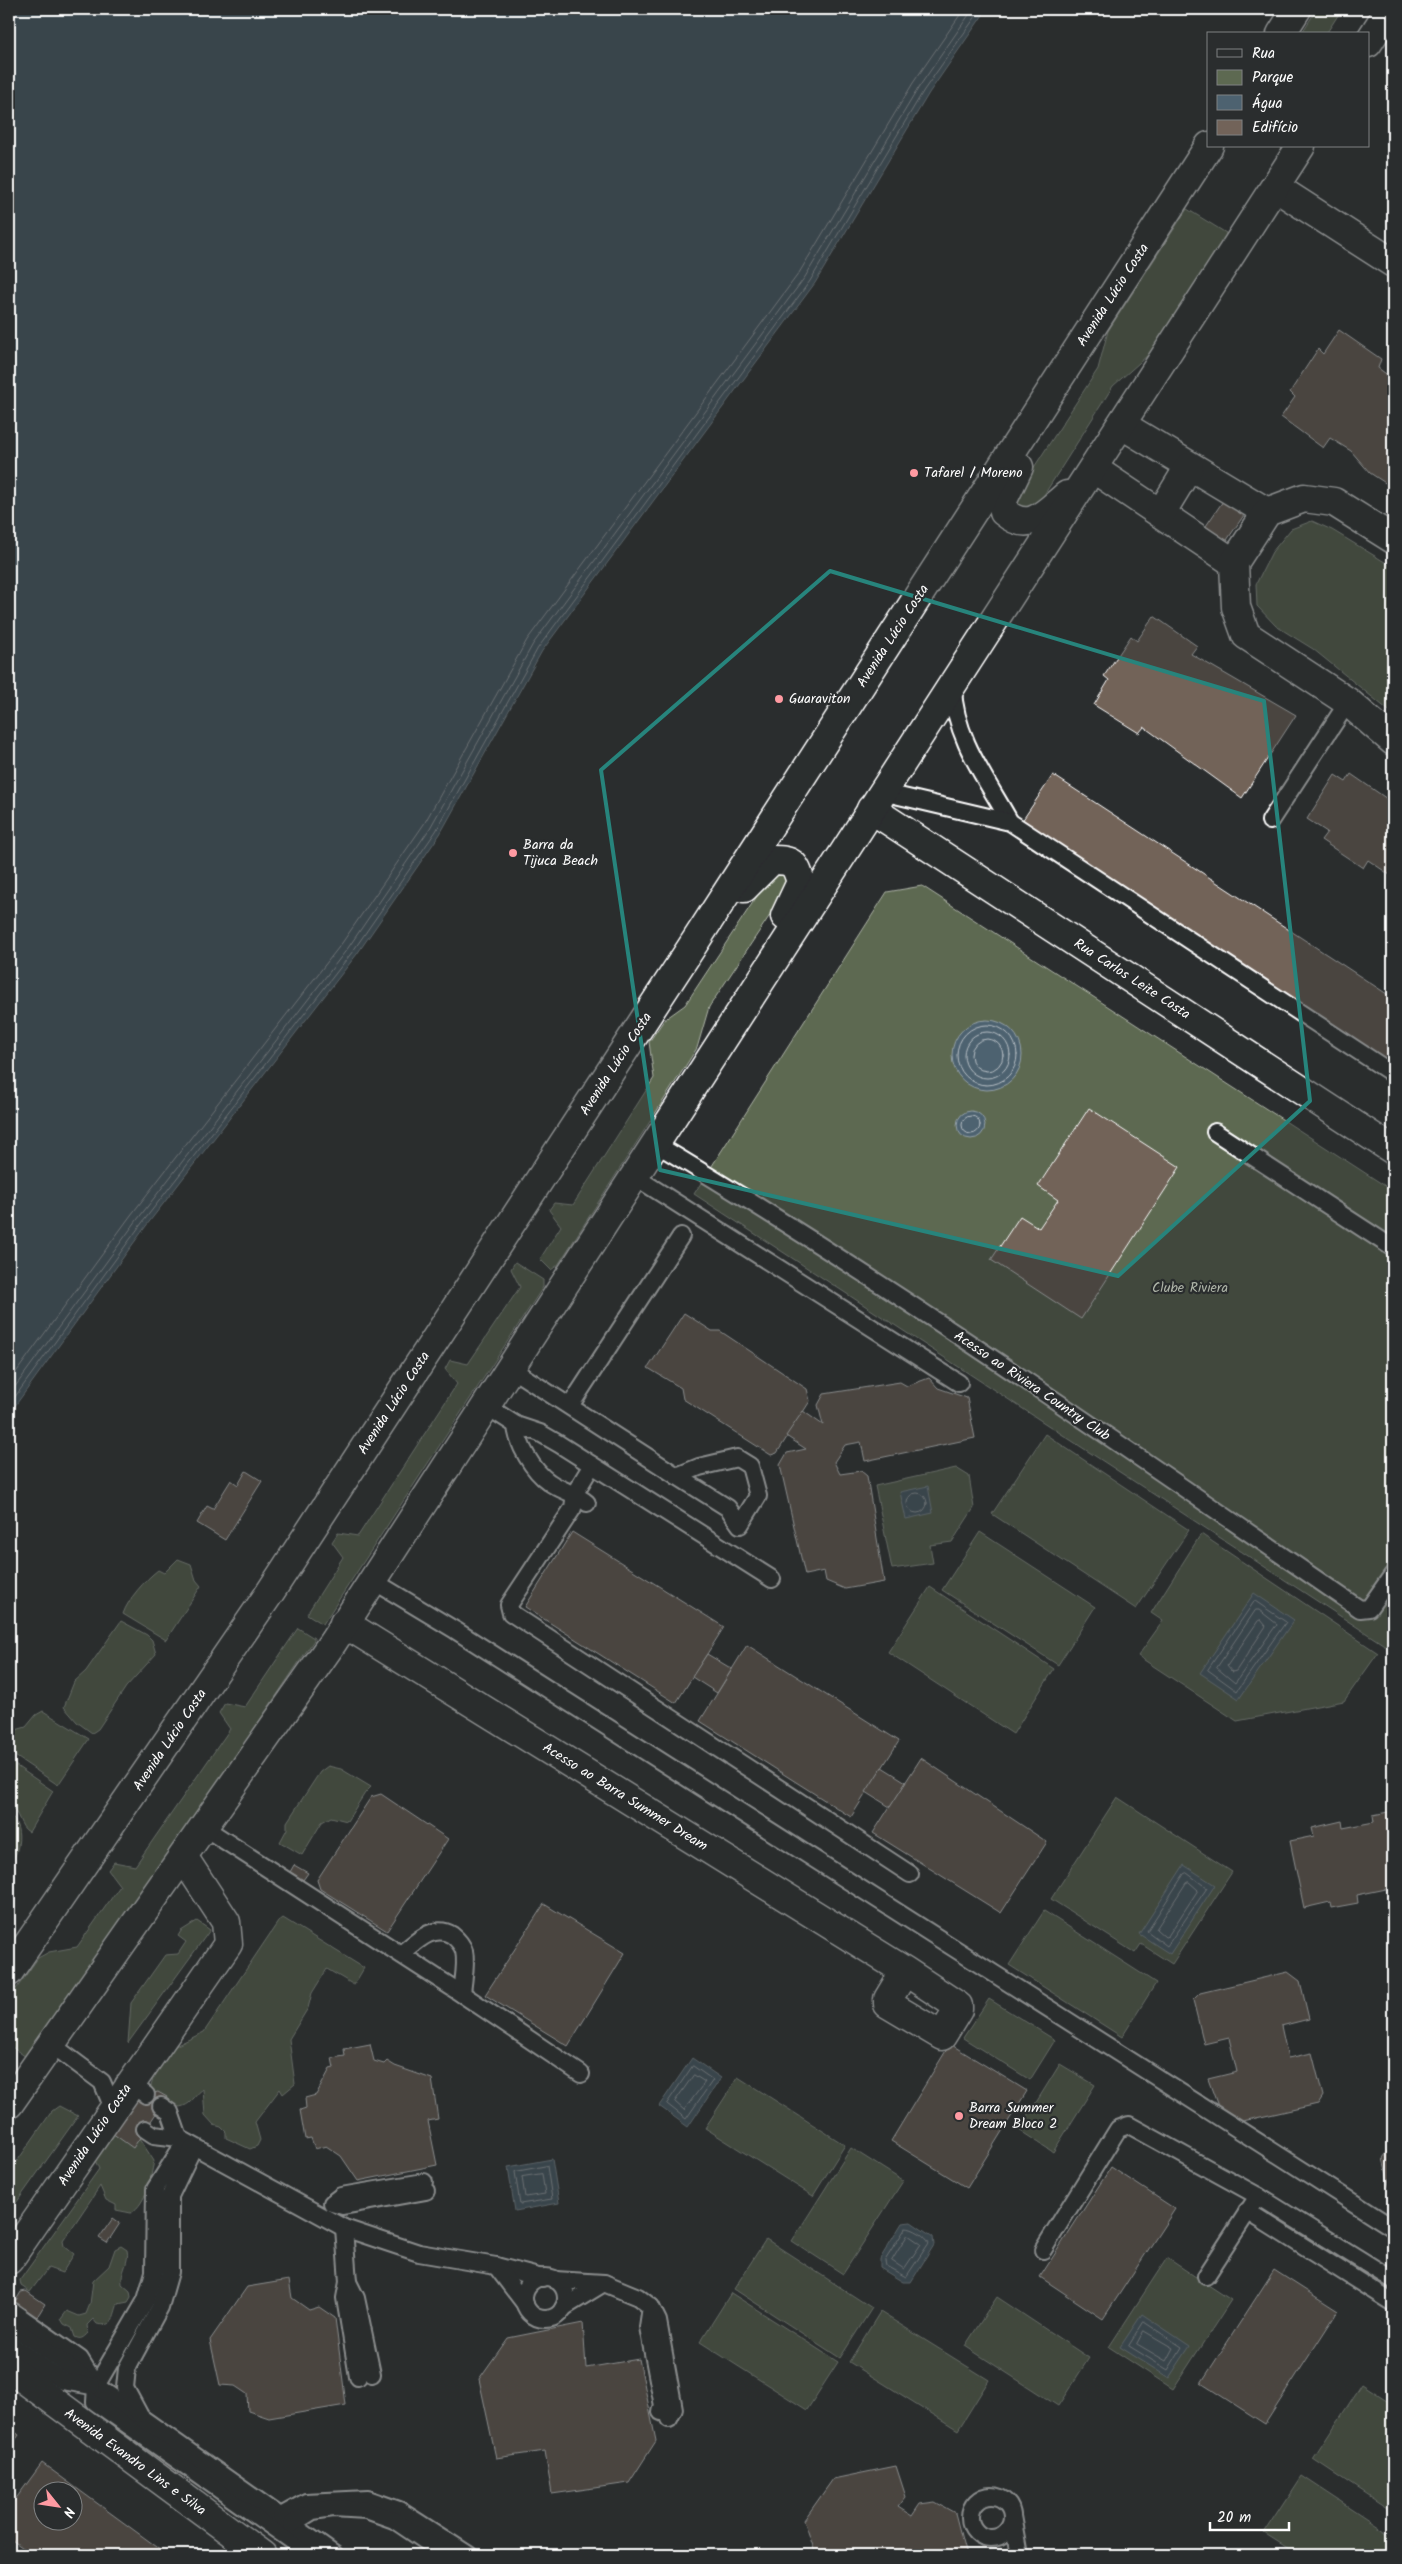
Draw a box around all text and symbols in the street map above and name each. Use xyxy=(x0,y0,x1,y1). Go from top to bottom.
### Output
legend xyxy=(1207,32,1370,148)
text: Rua xyxy=(1252,42,1275,66)
text: Parque xyxy=(1252,66,1293,90)
text: Água xyxy=(1252,92,1283,116)
text: Edifício xyxy=(1252,116,1298,140)
street label: Avenida Lúcio Costa xyxy=(1071,239,1155,351)
place label: Tafarel / Moreno xyxy=(924,462,1023,484)
marker: Tafarel / Moreno xyxy=(908,467,920,479)
street label: Avenida Lúcio Costa xyxy=(851,580,935,692)
place label: Guaraviton xyxy=(789,688,851,710)
marker: Guaraviton xyxy=(773,693,785,705)
place label: Barra da Tijuca Beach xyxy=(523,834,598,872)
marker: Barra da Tijuca Beach xyxy=(507,847,519,859)
street label: Rua Carlos Leite Costa xyxy=(1069,933,1195,1025)
street label: Avenida Lúcio Costa xyxy=(574,1008,658,1120)
park label: Clube Riviera xyxy=(1152,1277,1228,1299)
street label: Acesso ao Riviera Country Club xyxy=(949,1325,1115,1447)
street label: Avenida Lúcio Costa xyxy=(352,1347,436,1459)
street label: Avenida Lúcio Costa xyxy=(128,1684,212,1796)
street label: Acesso ao Barra Summer Dream xyxy=(538,1737,712,1857)
street label: Avenida Lúcio Costa xyxy=(53,2079,137,2191)
place label: Barra Summer Dream Bloco 2 xyxy=(969,2097,1057,2135)
marker: Barra Summer Dream Bloco 2 xyxy=(953,2110,965,2122)
street label: Avenida Evandro Lins e Silva xyxy=(59,2403,211,2521)
north arrow xyxy=(32,2482,82,2532)
scale bar xyxy=(1210,2499,1288,2531)
text: N xyxy=(57,2503,80,2521)
text: 20 m xyxy=(1217,2506,1251,2530)

